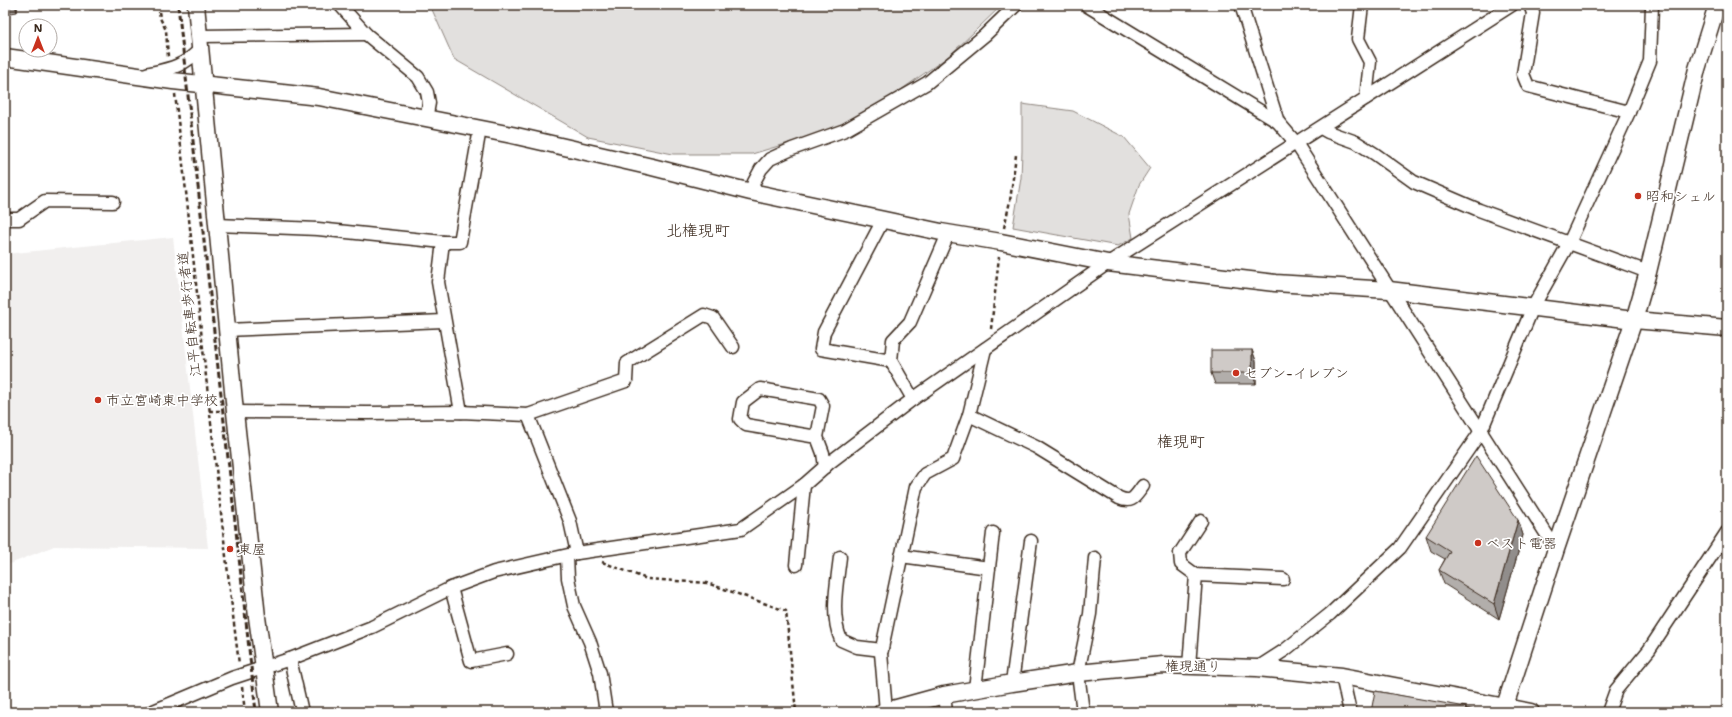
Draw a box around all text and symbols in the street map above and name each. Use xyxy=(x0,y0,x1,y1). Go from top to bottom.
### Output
north arrow xyxy=(18,18,58,58)
text: N xyxy=(34,21,43,36)
place label: 昭和シェル xyxy=(1646,187,1716,205)
marker: 昭和シェル xyxy=(1633,191,1643,201)
district label: 北権現町 xyxy=(666,220,730,241)
street label: 江平自転車歩行者道 xyxy=(173,250,205,378)
place label: セブン-イレブン xyxy=(1244,364,1349,382)
marker: セブン-イレブン xyxy=(1231,368,1241,378)
place label: 市立宮崎東中学校 xyxy=(106,391,218,409)
marker: 市立宮崎東中学校 xyxy=(93,395,103,405)
district label: 権現町 xyxy=(1157,431,1205,452)
place label: ベスト電器 xyxy=(1486,534,1557,552)
marker: ベスト電器 xyxy=(1473,538,1483,548)
place label: 東屋 xyxy=(238,540,266,558)
marker: 東屋 xyxy=(225,544,235,554)
street label: 権現通り xyxy=(1165,657,1221,675)

